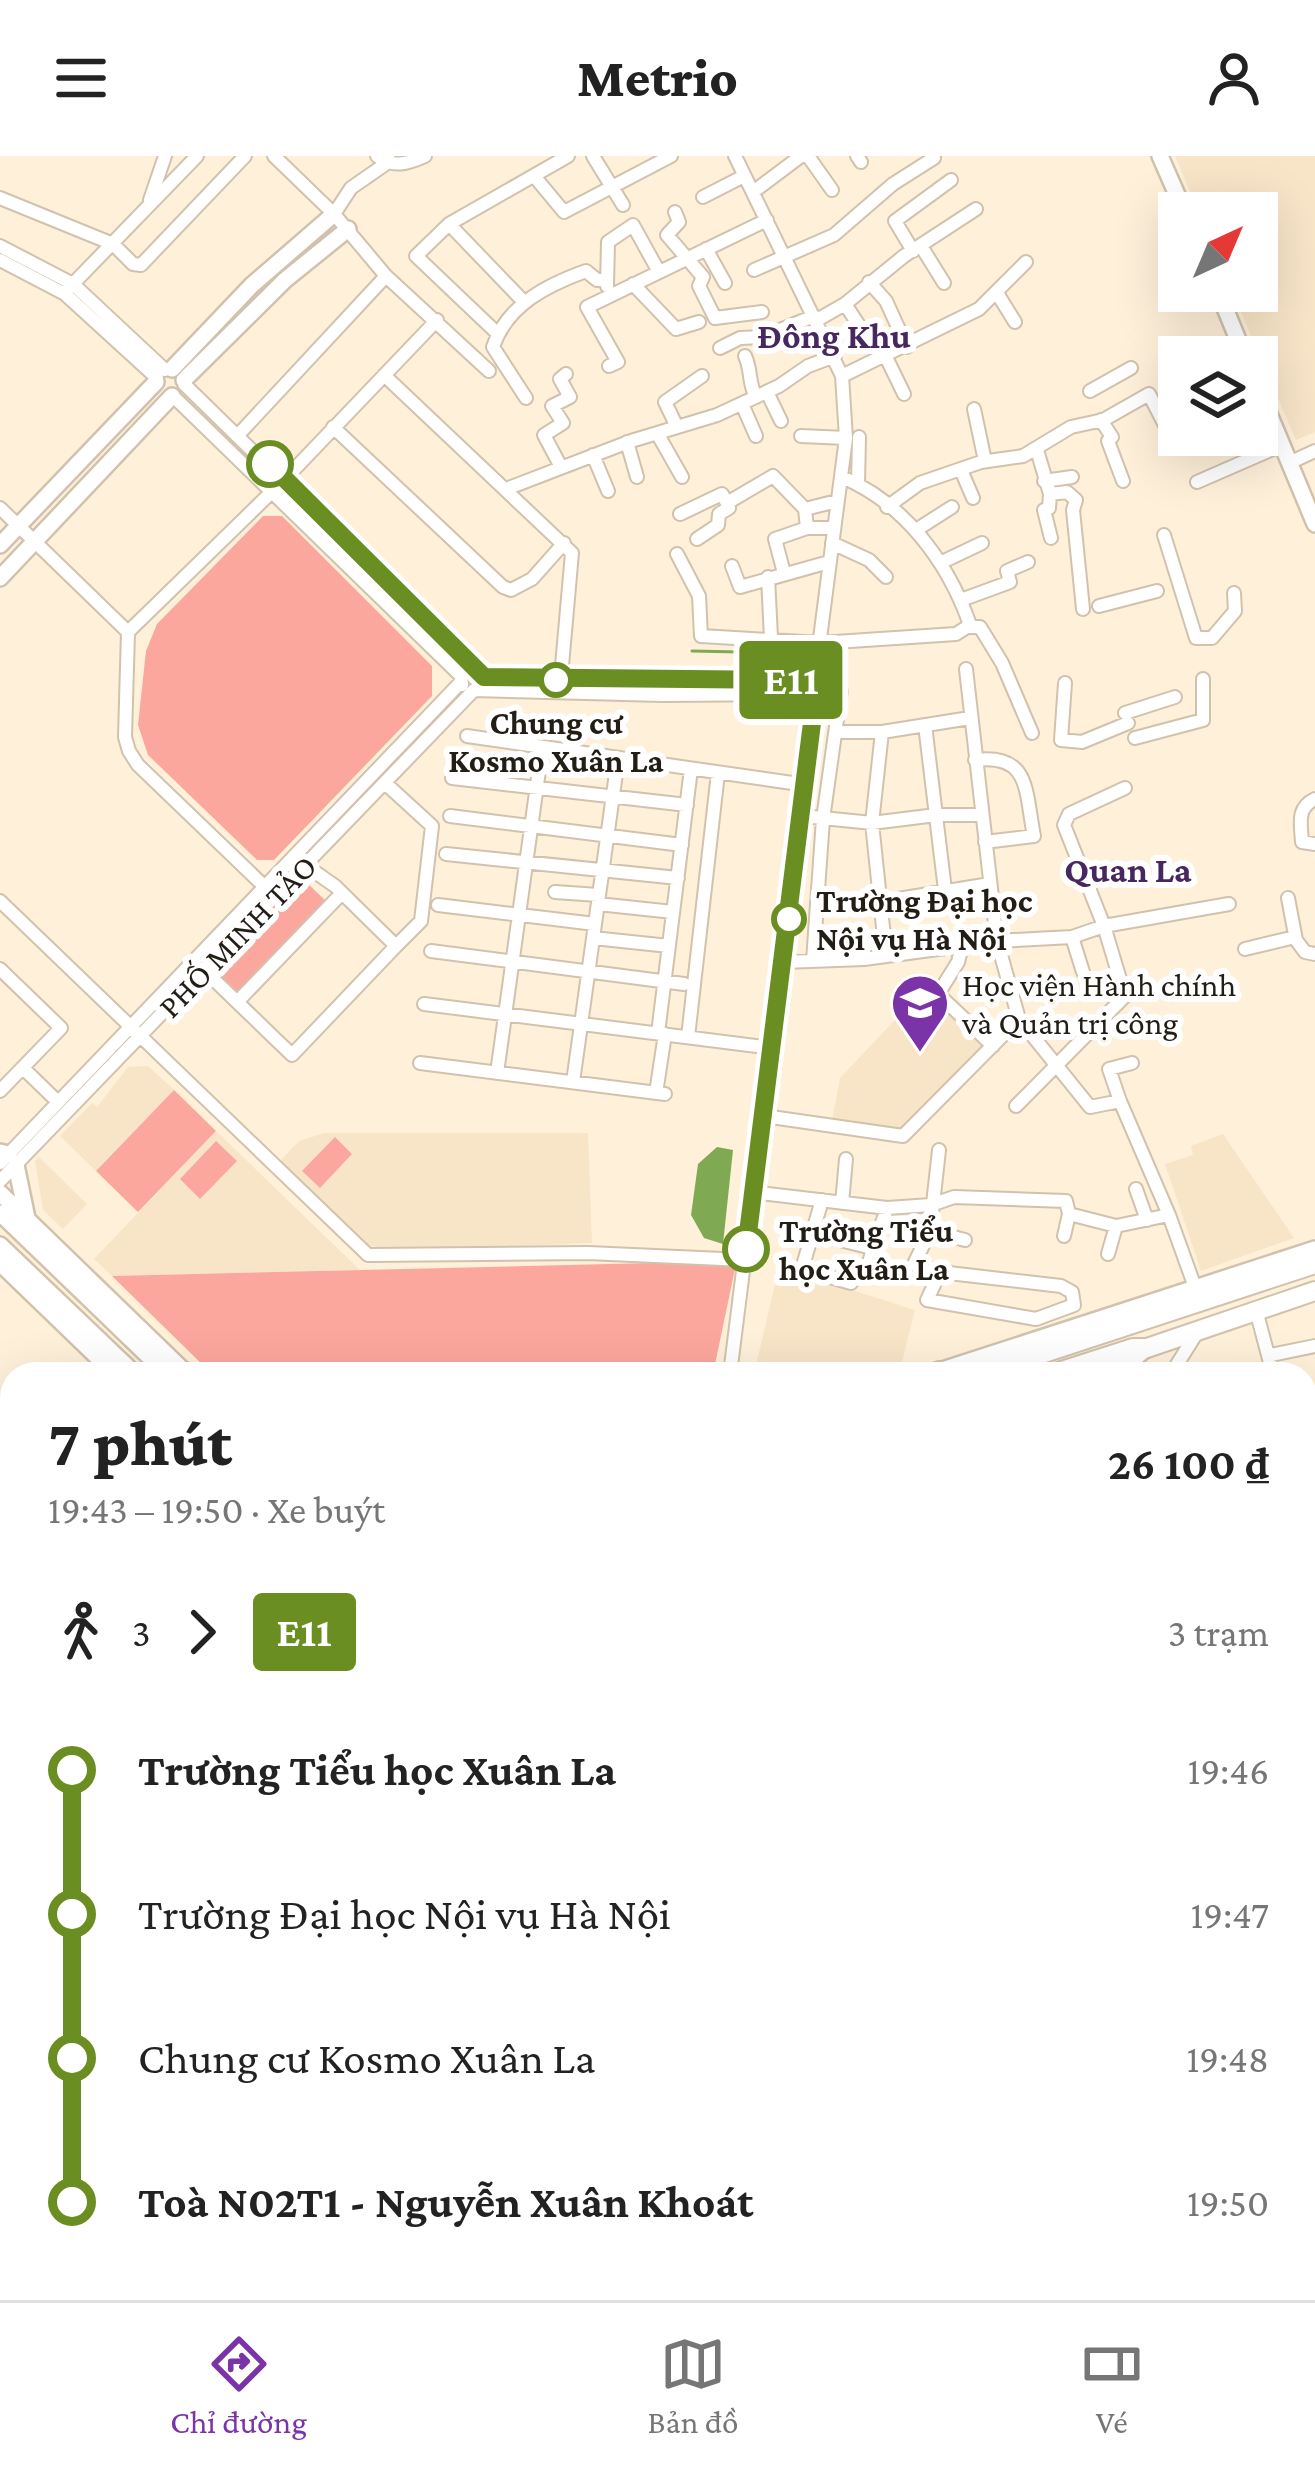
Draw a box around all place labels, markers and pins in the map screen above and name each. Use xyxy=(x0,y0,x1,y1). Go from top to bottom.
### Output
unlabelled marker xyxy=(248,442,292,486)
marker: Chung cư Kosmo Xuân La xyxy=(540,664,572,696)
place label: Chung cư Kosmo Xuân La xyxy=(448,704,664,779)
place label: Trường Đại học Nội vụ Hà Nội xyxy=(816,882,1033,957)
marker: Trường Đại học Nội vụ Hà Nội xyxy=(773,903,805,935)
place label: Học viện Hành chính và Quản trị công xyxy=(961,966,1236,1041)
school or university icon: Học viện Hành chính và Quản trị công xyxy=(889,972,951,1054)
place label: Trường Tiểu học Xuân La xyxy=(779,1212,953,1287)
marker: Trường Tiểu học Xuân La xyxy=(724,1227,768,1271)

